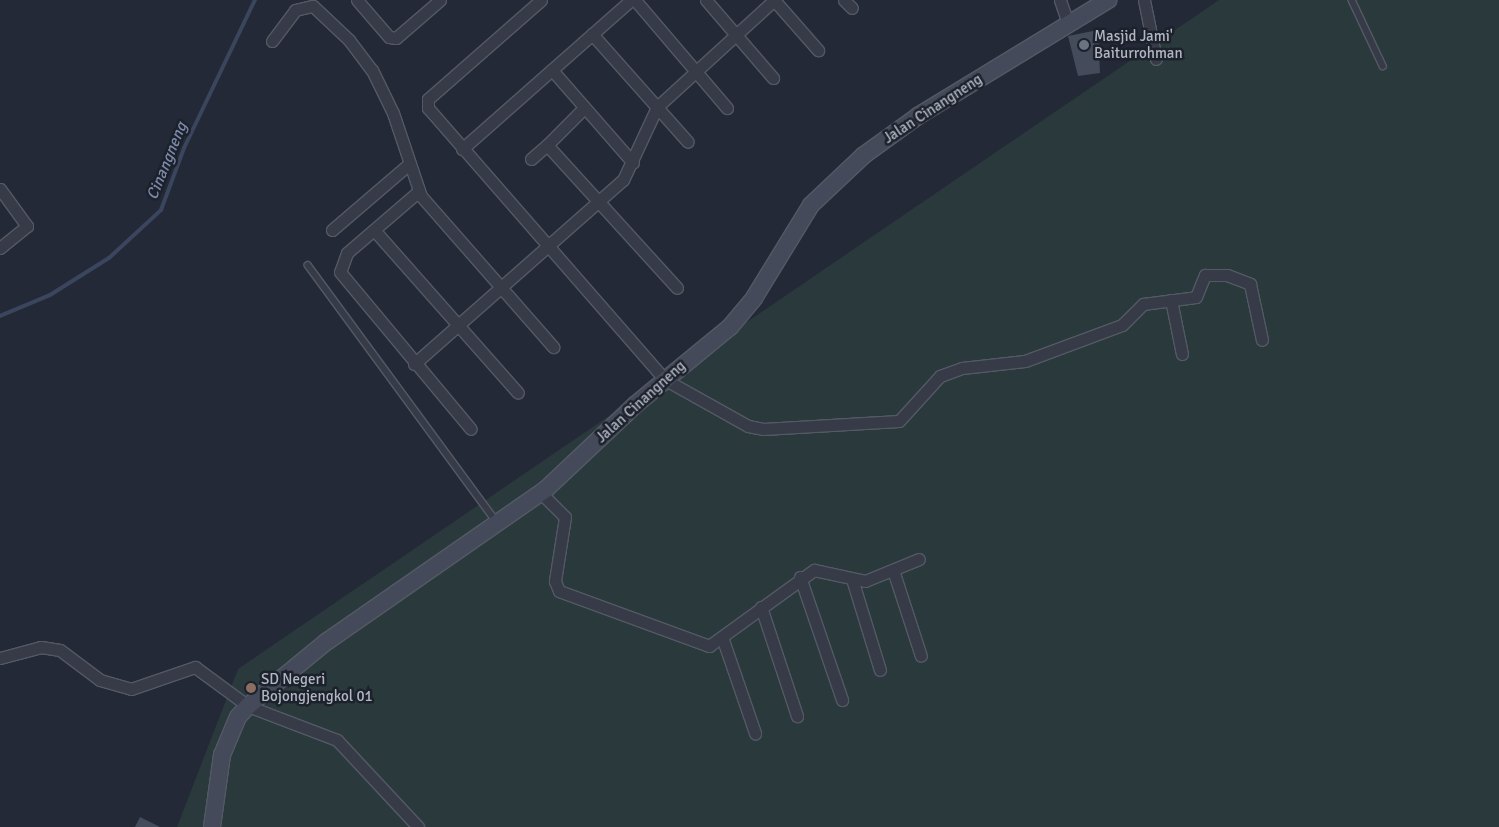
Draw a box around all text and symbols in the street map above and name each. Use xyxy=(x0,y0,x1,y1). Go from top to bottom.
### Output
place label: Masjid Jami' Baiturrohman xyxy=(1094,27,1183,62)
marker: Masjid Jami' Baiturrohman xyxy=(1078,39,1090,51)
street label: Jalan Cinangneng xyxy=(880,70,986,148)
water label: Cinangneng xyxy=(143,119,191,203)
street label: Jalan Cinangneng xyxy=(593,357,689,447)
place label: SD Negeri Bojongjengkol 01 xyxy=(261,670,373,705)
marker: SD Negeri Bojongjengkol 01 xyxy=(245,682,257,694)

